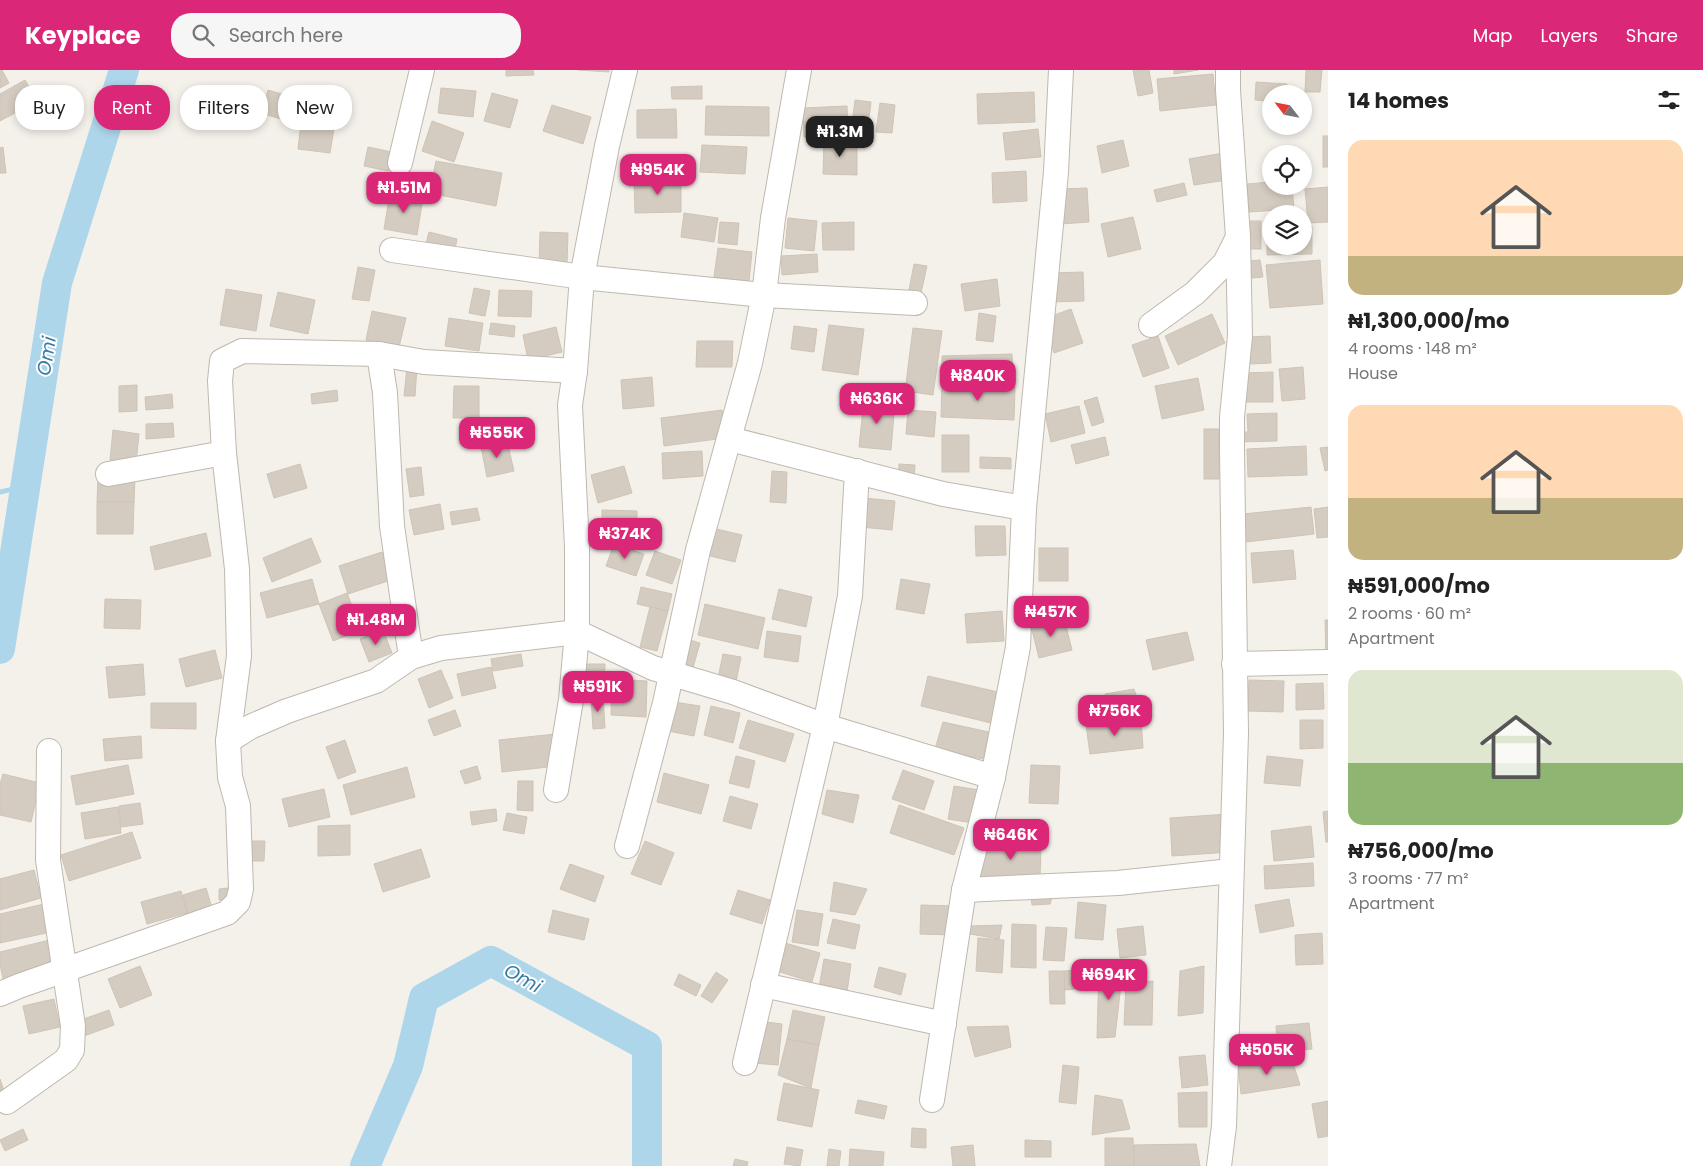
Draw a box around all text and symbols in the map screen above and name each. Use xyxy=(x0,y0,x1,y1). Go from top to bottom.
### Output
search box xyxy=(171,13,521,58)
text: Keyplace xyxy=(25,19,141,52)
icon: search xyxy=(189,21,217,49)
text: Search here xyxy=(229,22,343,49)
text: Map xyxy=(1473,23,1513,48)
text: Layers xyxy=(1541,23,1598,48)
text: Share xyxy=(1626,23,1678,48)
chip: Buy xyxy=(15,85,84,130)
chip: Rent xyxy=(94,85,170,130)
chip: Filters xyxy=(180,85,268,130)
chip: New xyxy=(278,85,352,130)
north arrow xyxy=(1262,85,1312,135)
map controls xyxy=(1262,85,1312,255)
text: 14 homes xyxy=(1348,86,1449,115)
icon: filters xyxy=(1655,86,1683,114)
pin: ₦1.3M xyxy=(805,116,875,158)
text: ₦1.3M xyxy=(817,120,863,143)
button: locate xyxy=(1262,145,1312,195)
pin: ₦954K xyxy=(623,154,693,196)
text: ₦954K xyxy=(631,158,685,181)
pin: ₦1.51M xyxy=(363,172,445,214)
icon: home xyxy=(1471,172,1561,262)
text: ₦1.51M xyxy=(377,176,431,199)
button: layers xyxy=(1262,205,1312,255)
text: ₦1,300,000/mo xyxy=(1348,306,1509,335)
water label: Omi xyxy=(30,334,63,378)
text: 4 rooms · 148 m² xyxy=(1348,337,1477,360)
pin: ₦840K xyxy=(943,360,1013,402)
text: House xyxy=(1348,362,1398,385)
text: ₦840K xyxy=(951,364,1005,387)
pin: ₦636K xyxy=(842,382,912,425)
text: ₦636K xyxy=(851,387,903,410)
pin: ₦555K xyxy=(462,416,532,459)
text: ₦555K xyxy=(470,421,524,444)
icon: home xyxy=(1471,437,1561,527)
pin: ₦374K xyxy=(590,518,660,560)
text: ₦374K xyxy=(599,522,651,545)
text: ₦591,000/mo xyxy=(1348,571,1490,600)
pin: ₦457K xyxy=(1016,596,1086,638)
text: ₦457K xyxy=(1025,600,1077,623)
text: 2 rooms · 60 m² xyxy=(1348,602,1471,625)
pin: ₦1.48M xyxy=(335,604,417,646)
text: ₦1.48M xyxy=(347,608,405,631)
text: Apartment xyxy=(1348,627,1435,650)
pin: ₦591K xyxy=(563,670,633,713)
text: ₦591K xyxy=(574,675,622,698)
pin: ₦756K xyxy=(1080,694,1150,737)
text: ₦756K xyxy=(1089,699,1141,722)
icon: home xyxy=(1471,702,1561,792)
pin: ₦646K xyxy=(976,818,1046,861)
text: ₦646K xyxy=(984,823,1038,846)
text: ₦756,000/mo xyxy=(1348,836,1494,865)
text: 3 rooms · 77 m² xyxy=(1348,867,1468,890)
text: Apartment xyxy=(1348,892,1435,915)
water label: Omi xyxy=(499,957,547,1000)
pin: ₦694K xyxy=(1074,958,1144,1001)
text: ₦694K xyxy=(1082,963,1136,986)
pin: ₦505K xyxy=(1232,1034,1302,1076)
text: ₦505K xyxy=(1240,1038,1294,1061)

